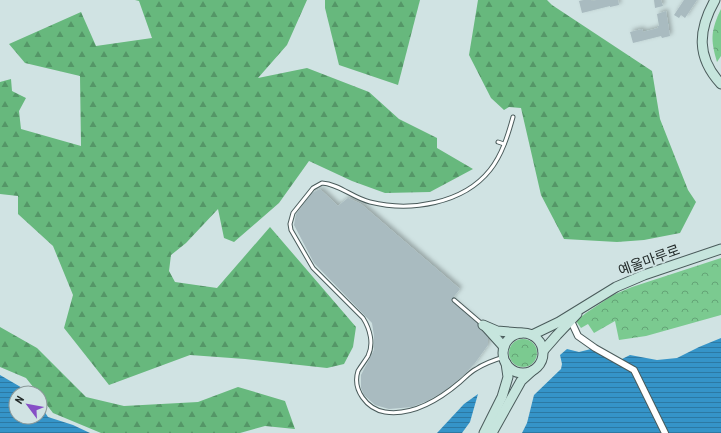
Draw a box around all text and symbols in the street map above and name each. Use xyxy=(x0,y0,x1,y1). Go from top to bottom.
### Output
street label: 예울마루로 xyxy=(616,241,682,279)
north arrow xyxy=(8,385,48,425)
text: N xyxy=(13,393,27,406)

